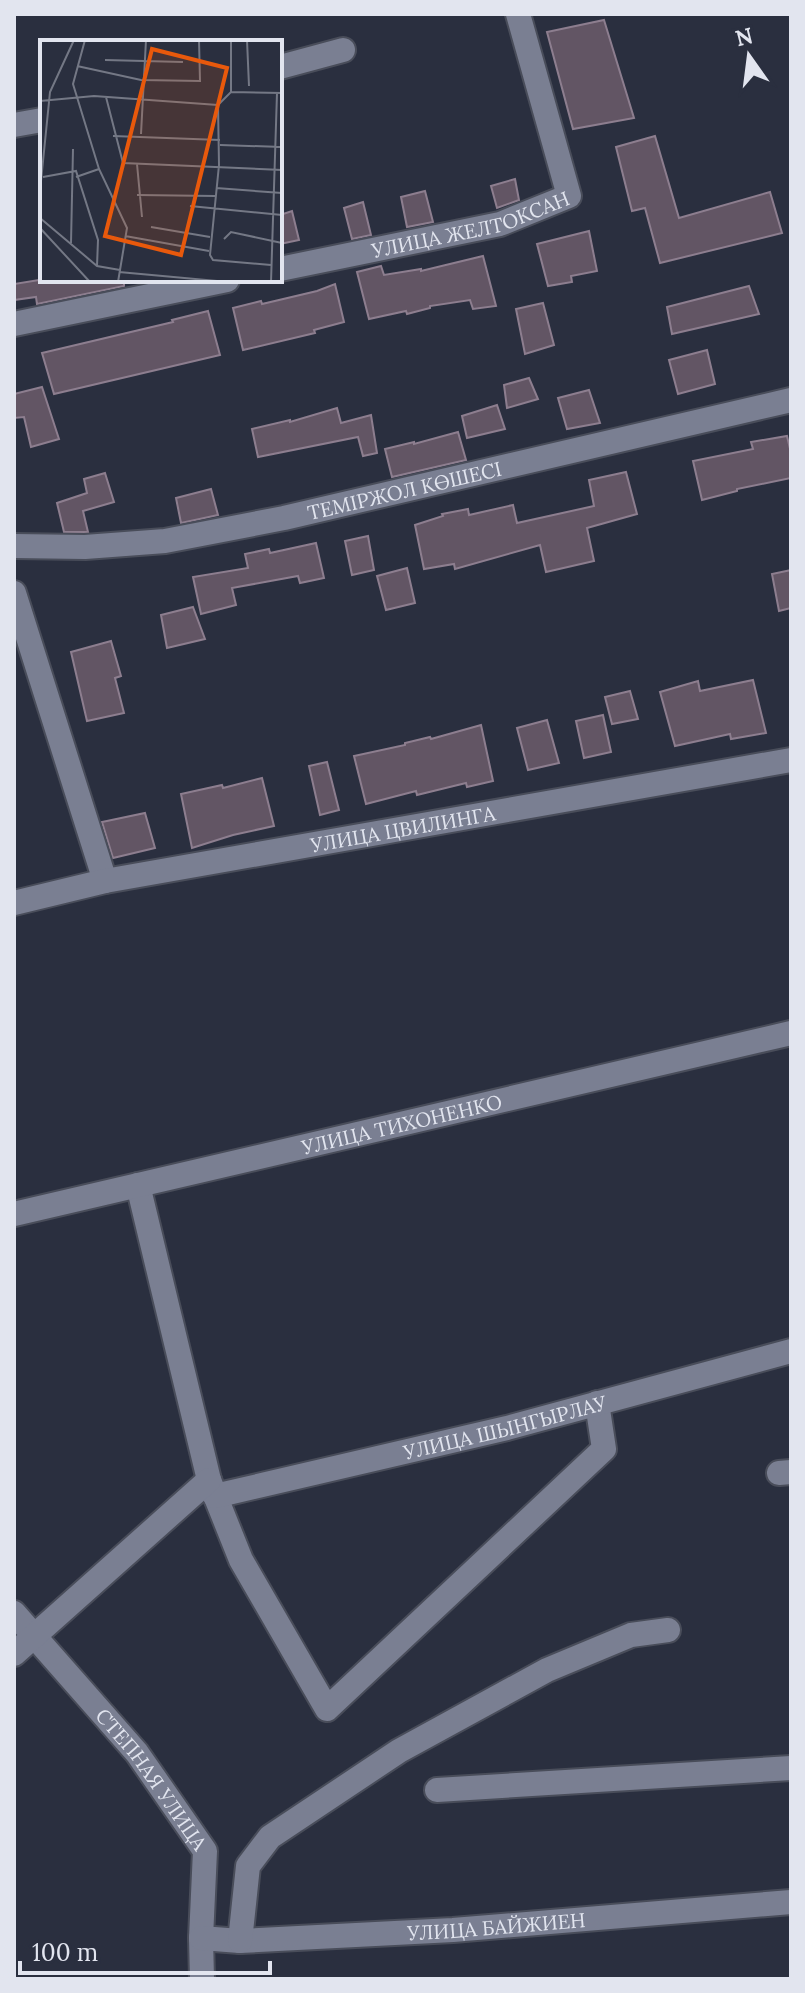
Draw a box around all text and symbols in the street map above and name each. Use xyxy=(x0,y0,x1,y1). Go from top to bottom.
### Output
north arrow xyxy=(709,16,789,96)
text: N xyxy=(733,21,756,52)
inset map xyxy=(40,40,282,282)
street label: УЛИЦА ЖЕЛТОКСАН xyxy=(369,185,573,263)
street label: ТЕМІРЖОЛ КӨШЕСІ xyxy=(305,455,504,525)
street label: УЛИЦА ЦВИЛИНГА xyxy=(308,800,497,857)
street label: УЛИЦА ТИХОНЕНКО xyxy=(298,1088,504,1159)
street label: УЛИЦА ШЫНГЫРЛАУ xyxy=(400,1389,610,1464)
street label: СТЕПНАЯ УЛИЦА xyxy=(91,1703,213,1855)
street label: УЛИЦА БАЙЖИЕН xyxy=(406,1907,587,1945)
scale bar xyxy=(20,1925,270,1975)
text: 100 m xyxy=(32,1937,98,1968)

